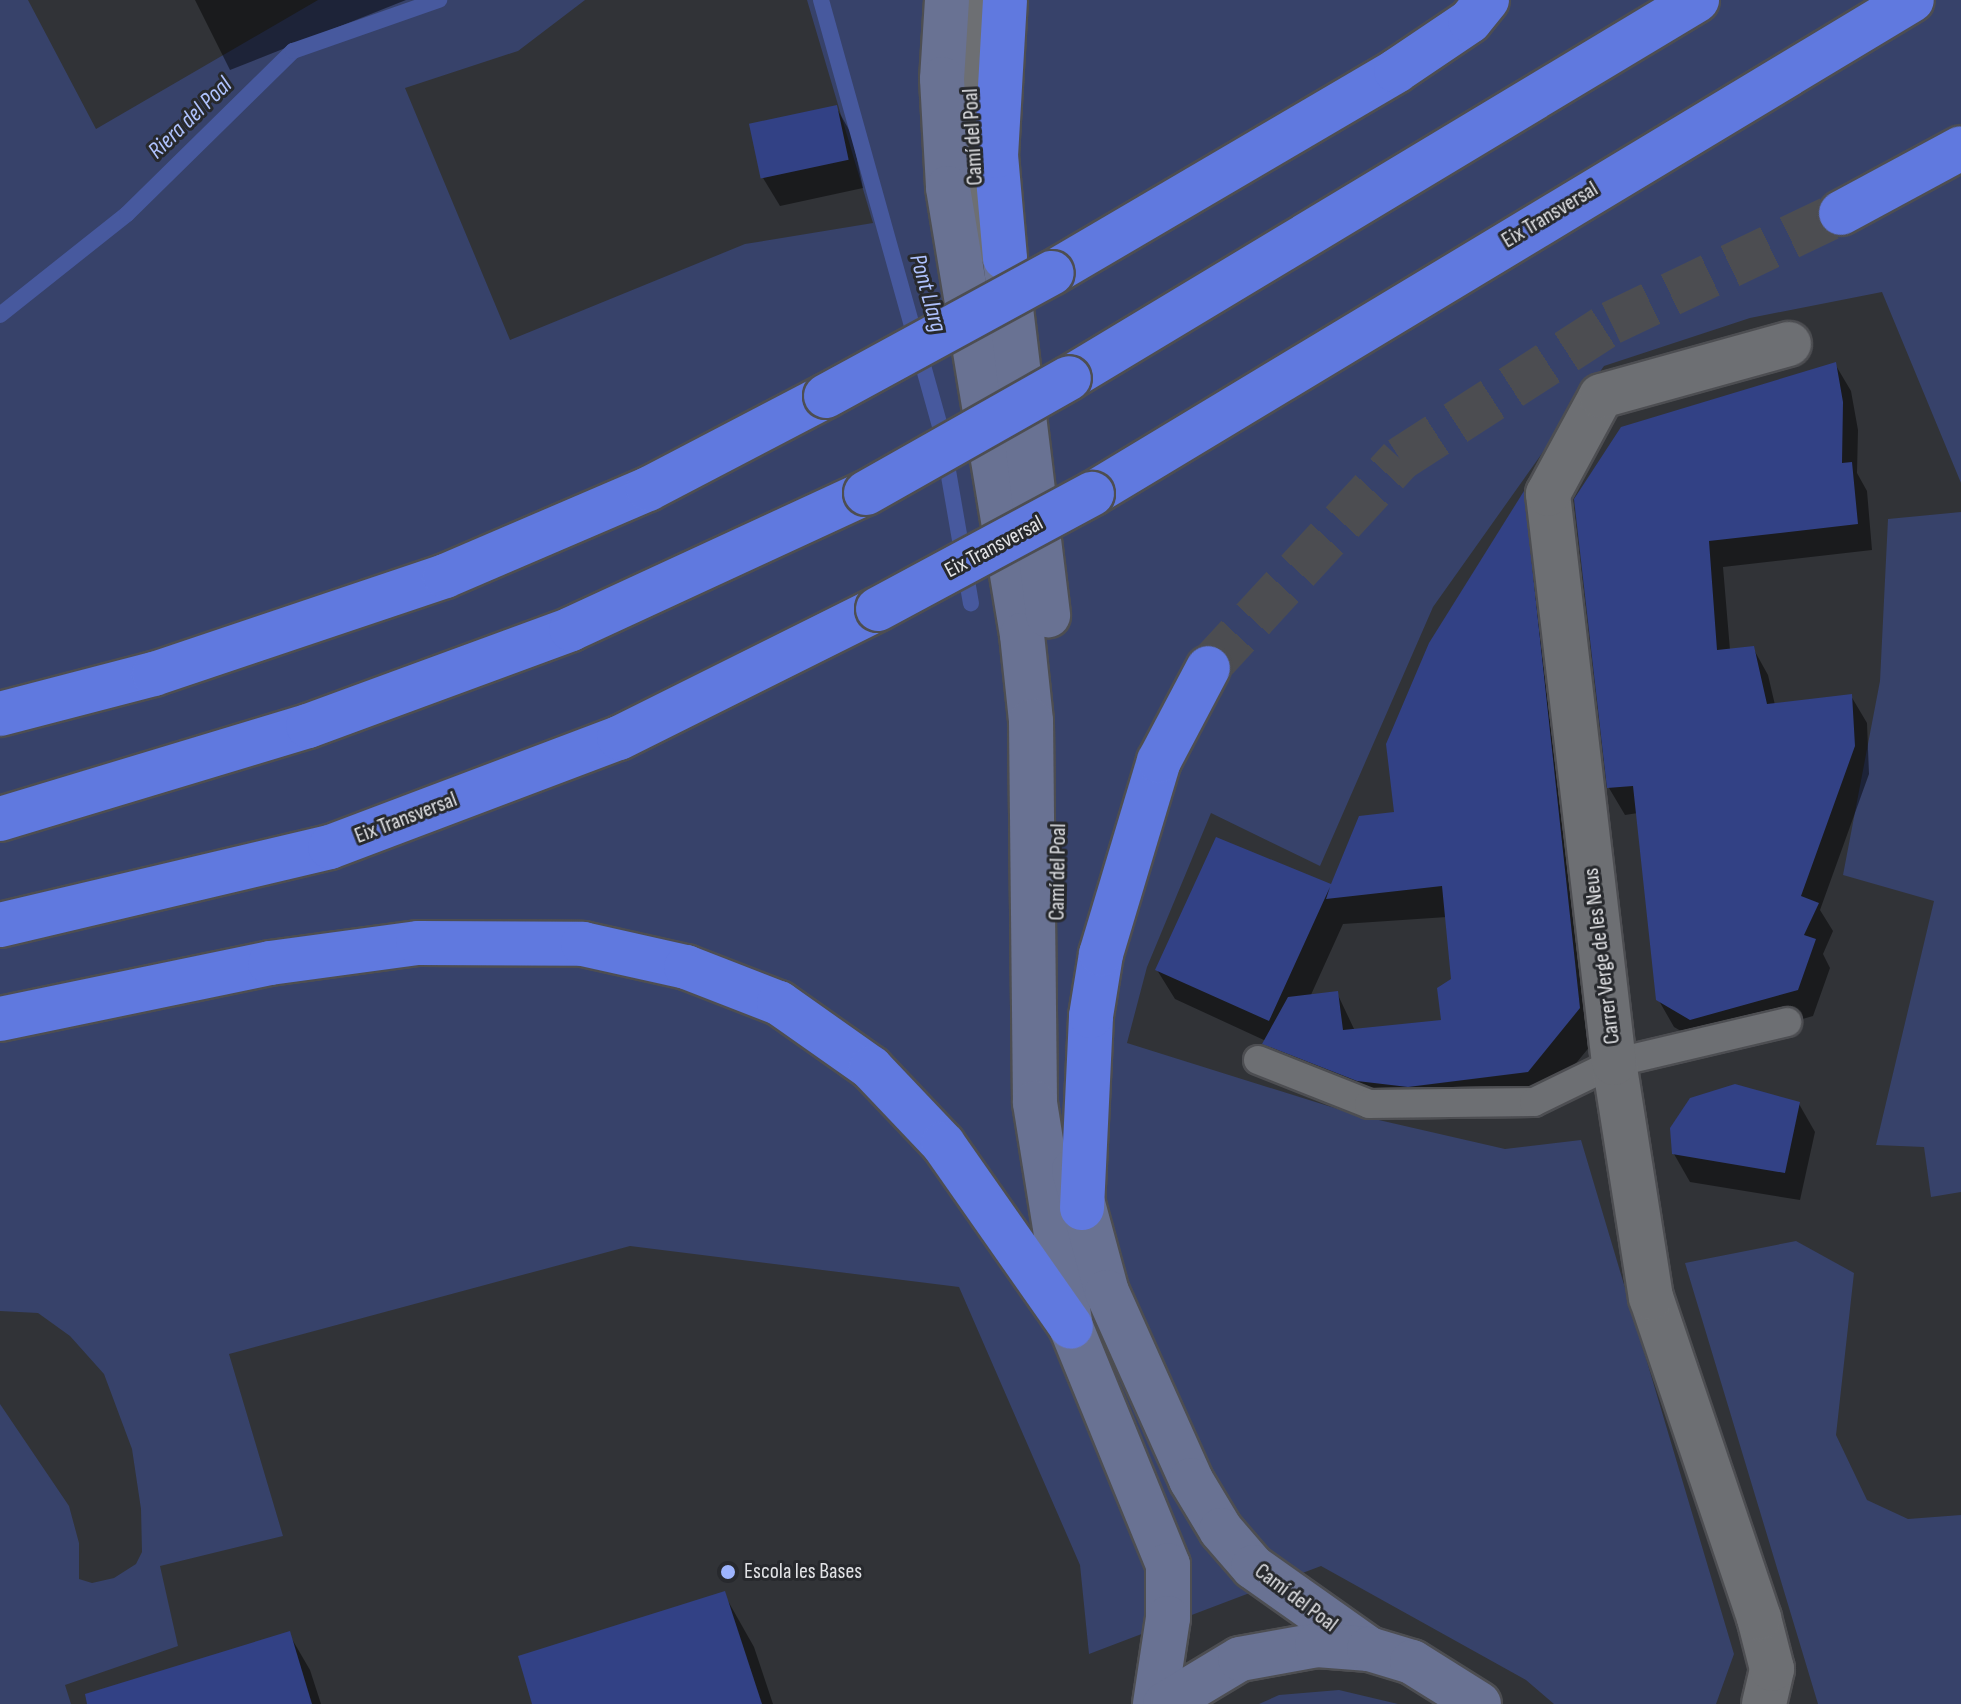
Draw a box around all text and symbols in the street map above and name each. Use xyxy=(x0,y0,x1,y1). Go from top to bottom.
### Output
water label: Riera del Poal xyxy=(142,71,238,165)
street label: Camí del Poal xyxy=(957,88,989,186)
street label: Eix Transversal xyxy=(1497,176,1603,254)
water label: Pont Llarg xyxy=(903,251,953,335)
street label: Eix Transversal xyxy=(940,510,1048,584)
street label: Eix Transversal xyxy=(351,786,461,850)
street label: Camí del Poal xyxy=(1044,823,1072,921)
street label: Carrer Verge de les Neus xyxy=(1578,866,1626,1046)
street label: Camí del Poal xyxy=(1249,1558,1343,1638)
place label: Escola les Bases xyxy=(744,1559,862,1585)
marker: Escola les Bases xyxy=(719,1563,737,1581)

